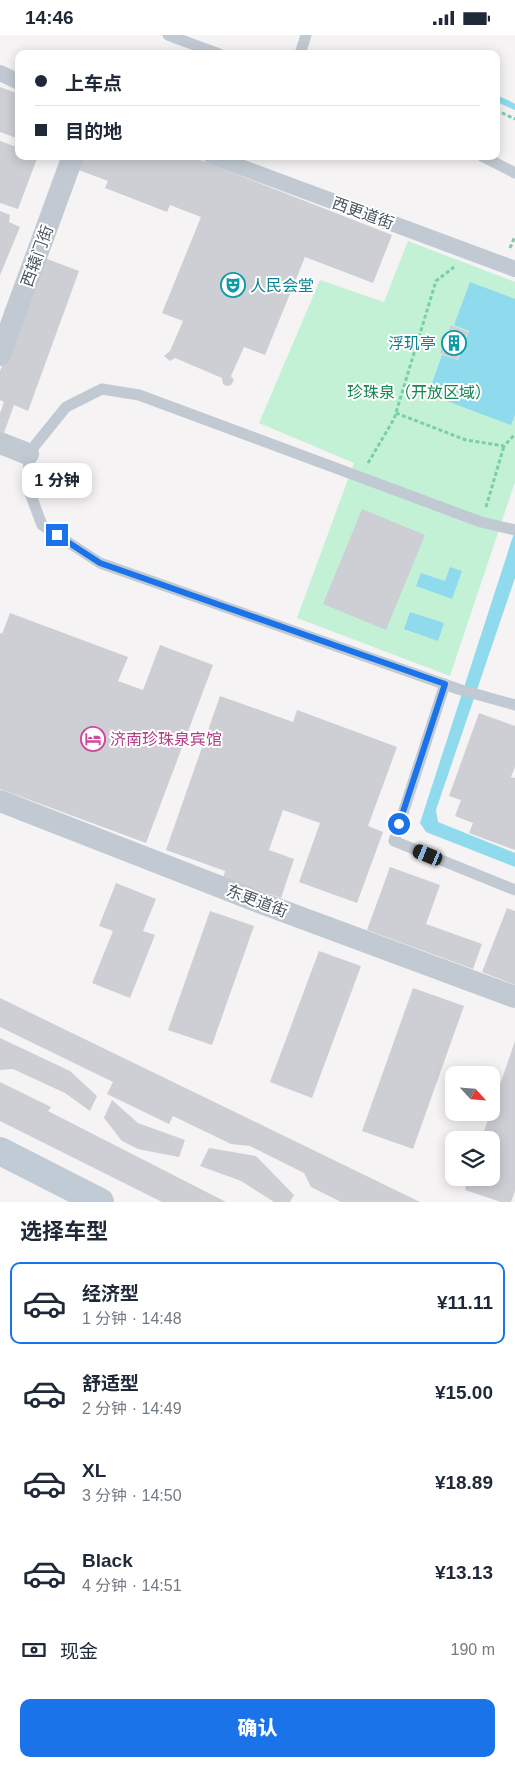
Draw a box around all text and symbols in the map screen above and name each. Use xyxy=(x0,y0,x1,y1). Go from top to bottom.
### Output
text: 14:46 xyxy=(25,7,74,28)
text: 上车点 xyxy=(65,73,122,94)
text: 目的地 xyxy=(65,121,122,142)
street label: 西更道街 xyxy=(330,194,396,232)
street label: 西辕门街 xyxy=(18,223,56,289)
theatre icon: 人民会堂 xyxy=(220,272,246,298)
place label: 人民会堂 xyxy=(250,277,314,294)
building icon: 浮玑亭 xyxy=(441,330,467,356)
place label: 浮玑亭 xyxy=(388,335,436,352)
park label: 珍珠泉（开放区域） xyxy=(347,383,491,401)
callout: 1 分钟 xyxy=(22,463,92,497)
text: 1 分钟 xyxy=(34,472,80,489)
route end xyxy=(46,524,68,546)
hotel icon: 济南珍珠泉宾馆 xyxy=(80,726,106,752)
place label: 济南珍珠泉宾馆 xyxy=(110,730,222,748)
route start xyxy=(388,813,410,835)
car xyxy=(411,842,444,868)
street label: 东更道街 xyxy=(224,882,290,920)
north arrow xyxy=(445,1066,500,1121)
map controls xyxy=(445,1066,500,1186)
button: layers xyxy=(445,1131,500,1186)
text: 选择车型 xyxy=(20,1219,108,1244)
icon: car xyxy=(22,1281,67,1326)
text: 经济型 xyxy=(82,1283,139,1304)
text: ¥11.11 xyxy=(437,1292,493,1313)
text: 1 分钟 · 14:48 xyxy=(82,1310,182,1327)
icon: car xyxy=(22,1371,67,1416)
text: 舒适型 xyxy=(82,1373,139,1394)
text: ¥15.00 xyxy=(435,1382,493,1403)
text: 2 分钟 · 14:49 xyxy=(82,1400,182,1417)
text: XL xyxy=(82,1460,106,1481)
icon: car xyxy=(22,1461,67,1506)
text: ¥18.89 xyxy=(435,1472,493,1493)
text: 3 分钟 · 14:50 xyxy=(82,1487,182,1504)
text: Black xyxy=(82,1550,133,1571)
icon: car xyxy=(22,1551,67,1596)
text: ¥13.13 xyxy=(435,1562,493,1583)
text: 4 分钟 · 14:51 xyxy=(82,1577,182,1594)
icon: cash xyxy=(20,1636,48,1664)
text: 现金 xyxy=(60,1641,98,1662)
text: 190 m xyxy=(451,1641,495,1658)
button: 确认 xyxy=(20,1699,495,1757)

